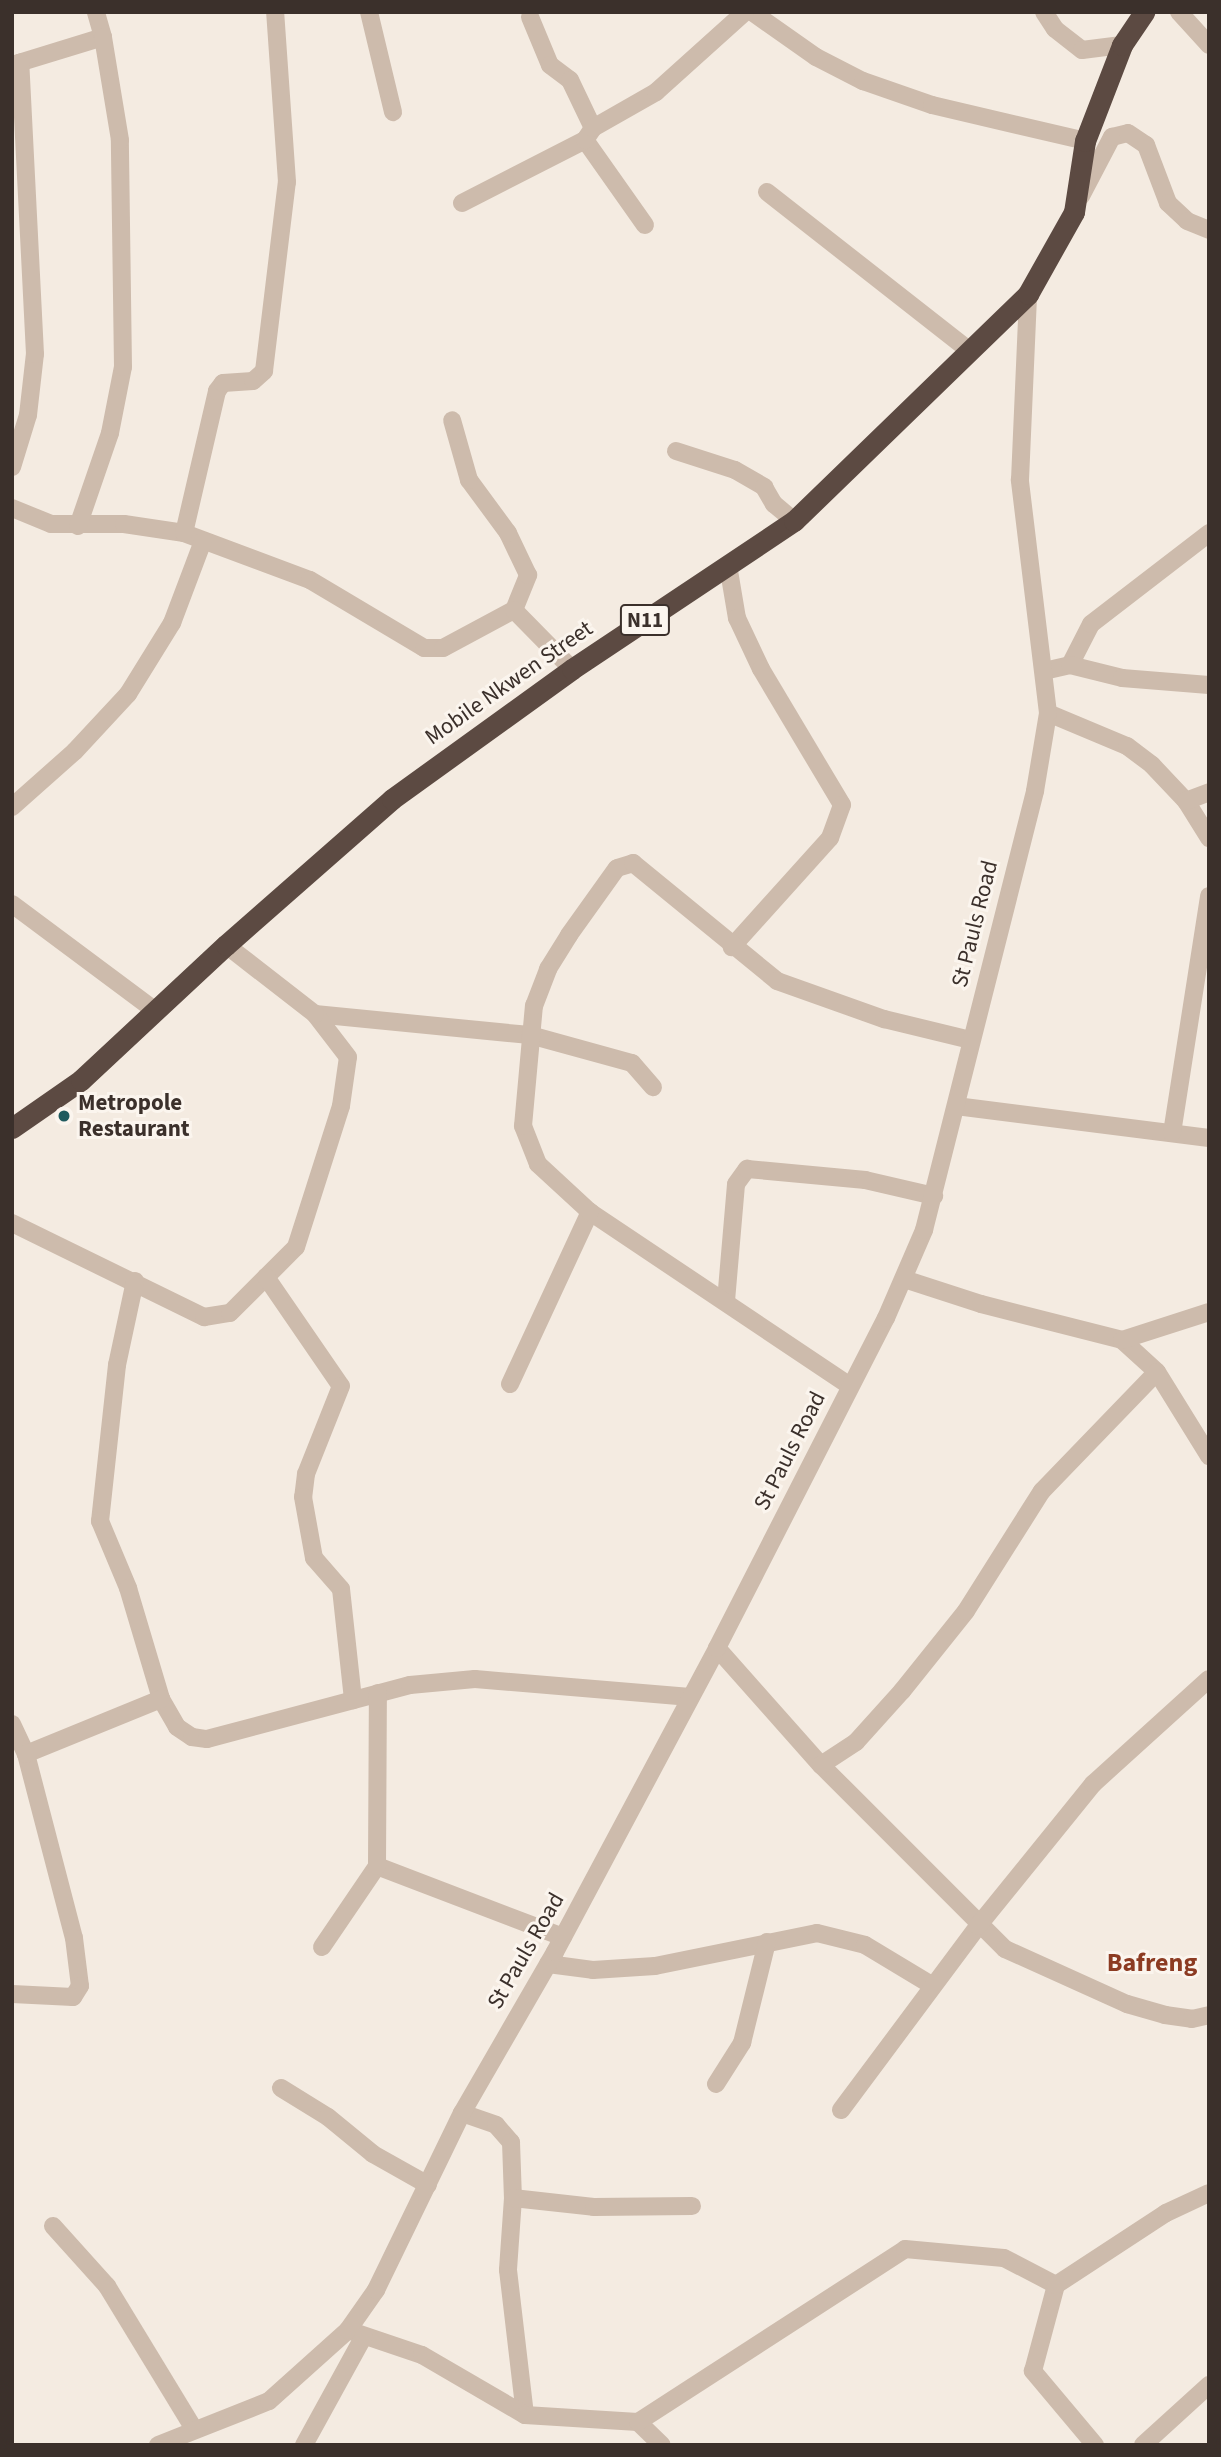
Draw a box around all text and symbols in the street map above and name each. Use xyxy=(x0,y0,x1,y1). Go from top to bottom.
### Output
road number: N11 xyxy=(619,602,671,638)
street label: Mobile Nkwen Street xyxy=(420,615,598,751)
street label: St Pauls Road xyxy=(946,858,1004,990)
place label: Metropole Restaurant xyxy=(78,1089,190,1143)
marker: Metropole Restaurant xyxy=(56,1108,72,1124)
street label: St Pauls Road xyxy=(748,1387,832,1515)
street label: St Pauls Road xyxy=(482,1888,570,2014)
district label: Bafreng xyxy=(1107,1947,1197,1979)

